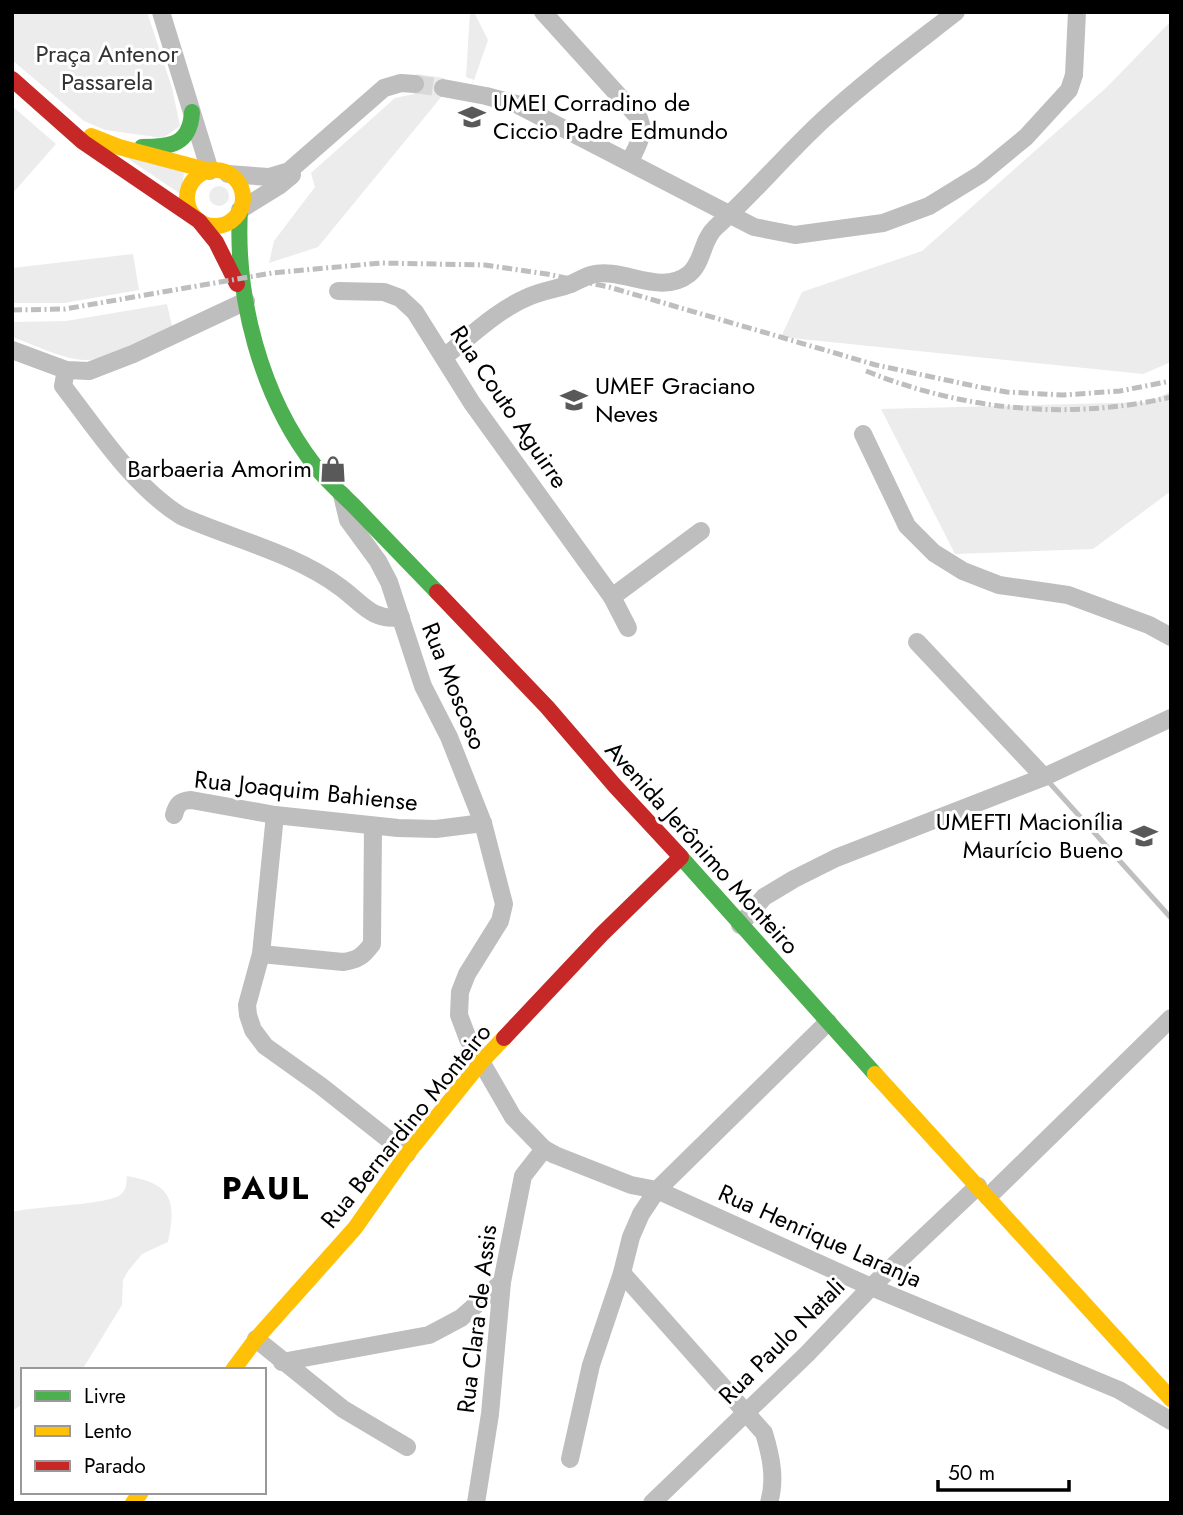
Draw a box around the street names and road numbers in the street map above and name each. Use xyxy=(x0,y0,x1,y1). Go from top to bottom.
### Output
street label: Rua Couto Aguirre xyxy=(442,318,577,495)
street label: Rua Moscoso xyxy=(413,617,496,755)
street label: Avenida Jerônimo Monteiro xyxy=(597,733,808,962)
street label: Rua Joaquim Bahiense xyxy=(193,761,419,820)
street label: Rua Bernardino Monteiro xyxy=(312,1016,499,1236)
street label: Rua Henrique Laranja xyxy=(713,1175,928,1296)
street label: Rua Clara de Assis xyxy=(448,1223,505,1415)
street label: Rua Paulo Natali xyxy=(710,1269,853,1412)

